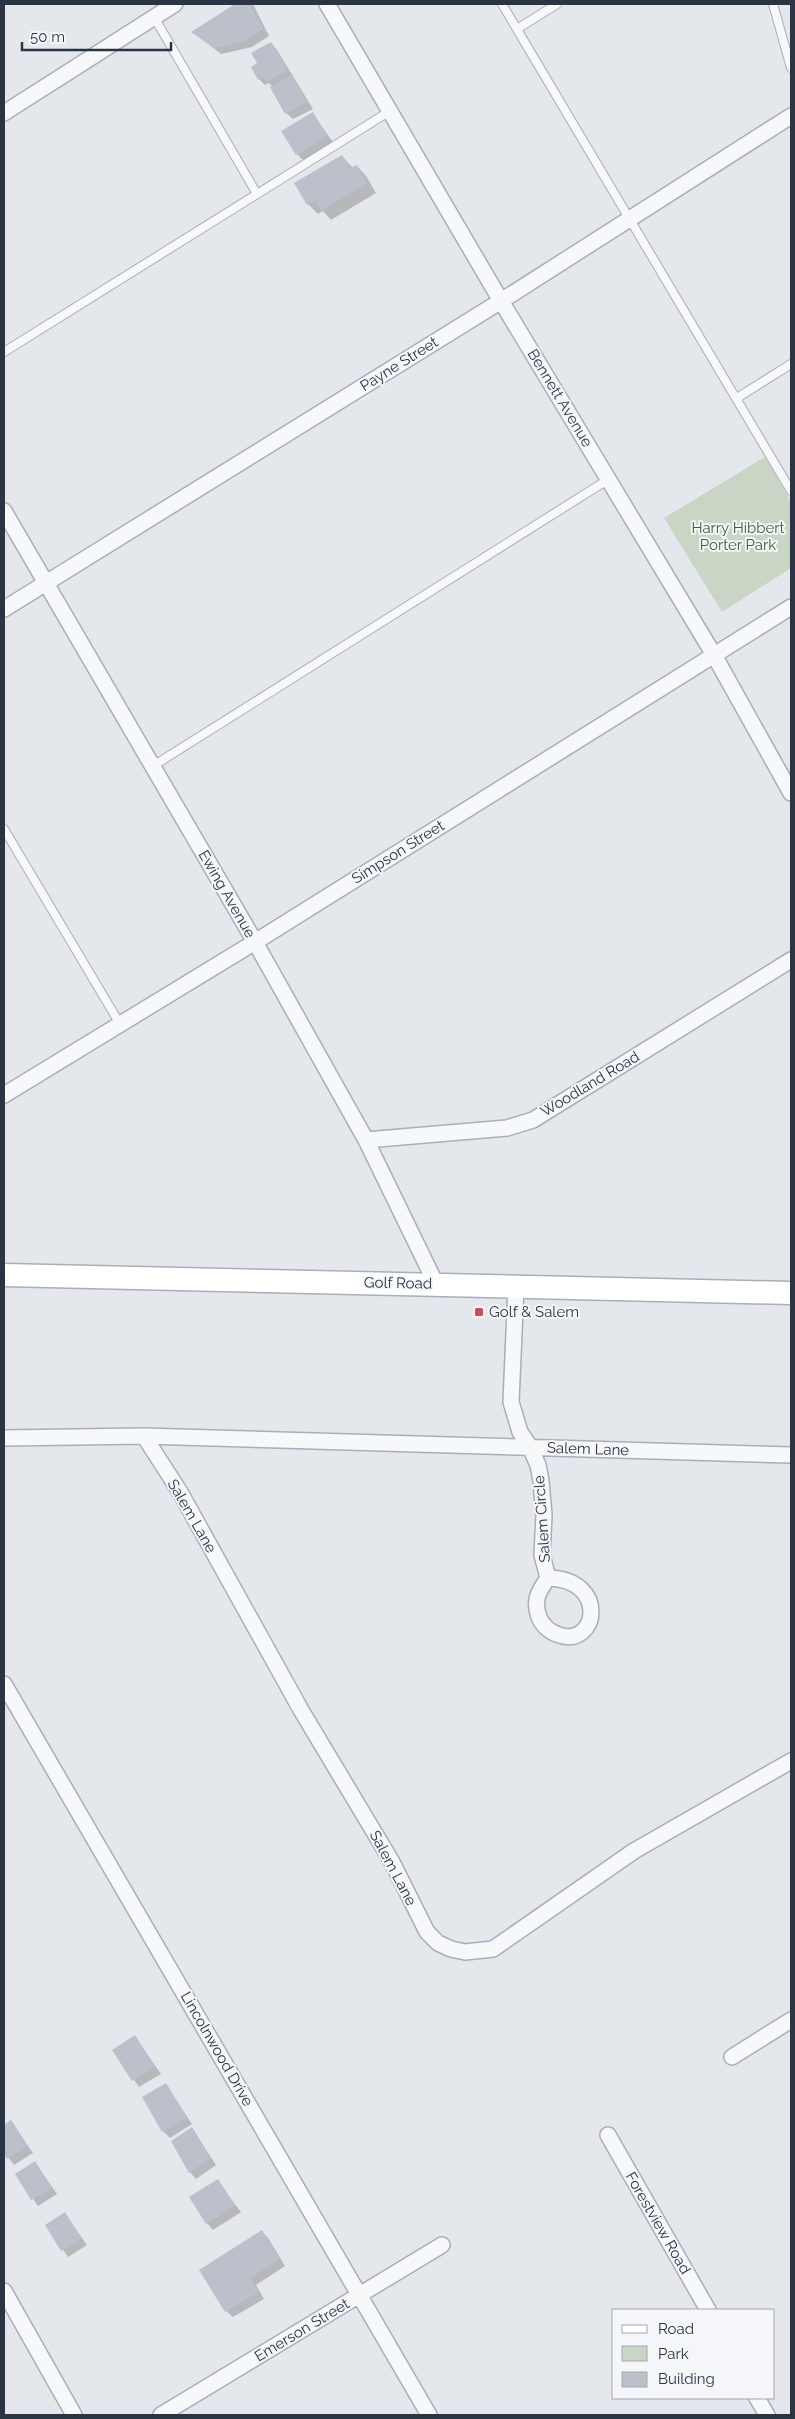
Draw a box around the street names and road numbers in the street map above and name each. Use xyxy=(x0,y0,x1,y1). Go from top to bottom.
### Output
street label: Payne Street xyxy=(357,333,441,395)
street label: Bennett Avenue xyxy=(524,346,596,450)
street label: Simpson Street xyxy=(348,816,448,888)
street label: Ewing Avenue xyxy=(195,847,259,941)
street label: Woodland Road xyxy=(537,1047,643,1121)
street label: Golf Road xyxy=(364,1273,432,1293)
street label: Salem Lane xyxy=(547,1439,630,1459)
street label: Salem Circle xyxy=(530,1475,554,1563)
street label: Salem Lane xyxy=(164,1476,220,1556)
street label: Salem Lane xyxy=(366,1827,420,1909)
street label: Lincolnwood Drive xyxy=(177,1989,257,2110)
street label: Forestview Road xyxy=(621,2169,695,2277)
street label: Emerson Street xyxy=(251,2295,353,2365)

